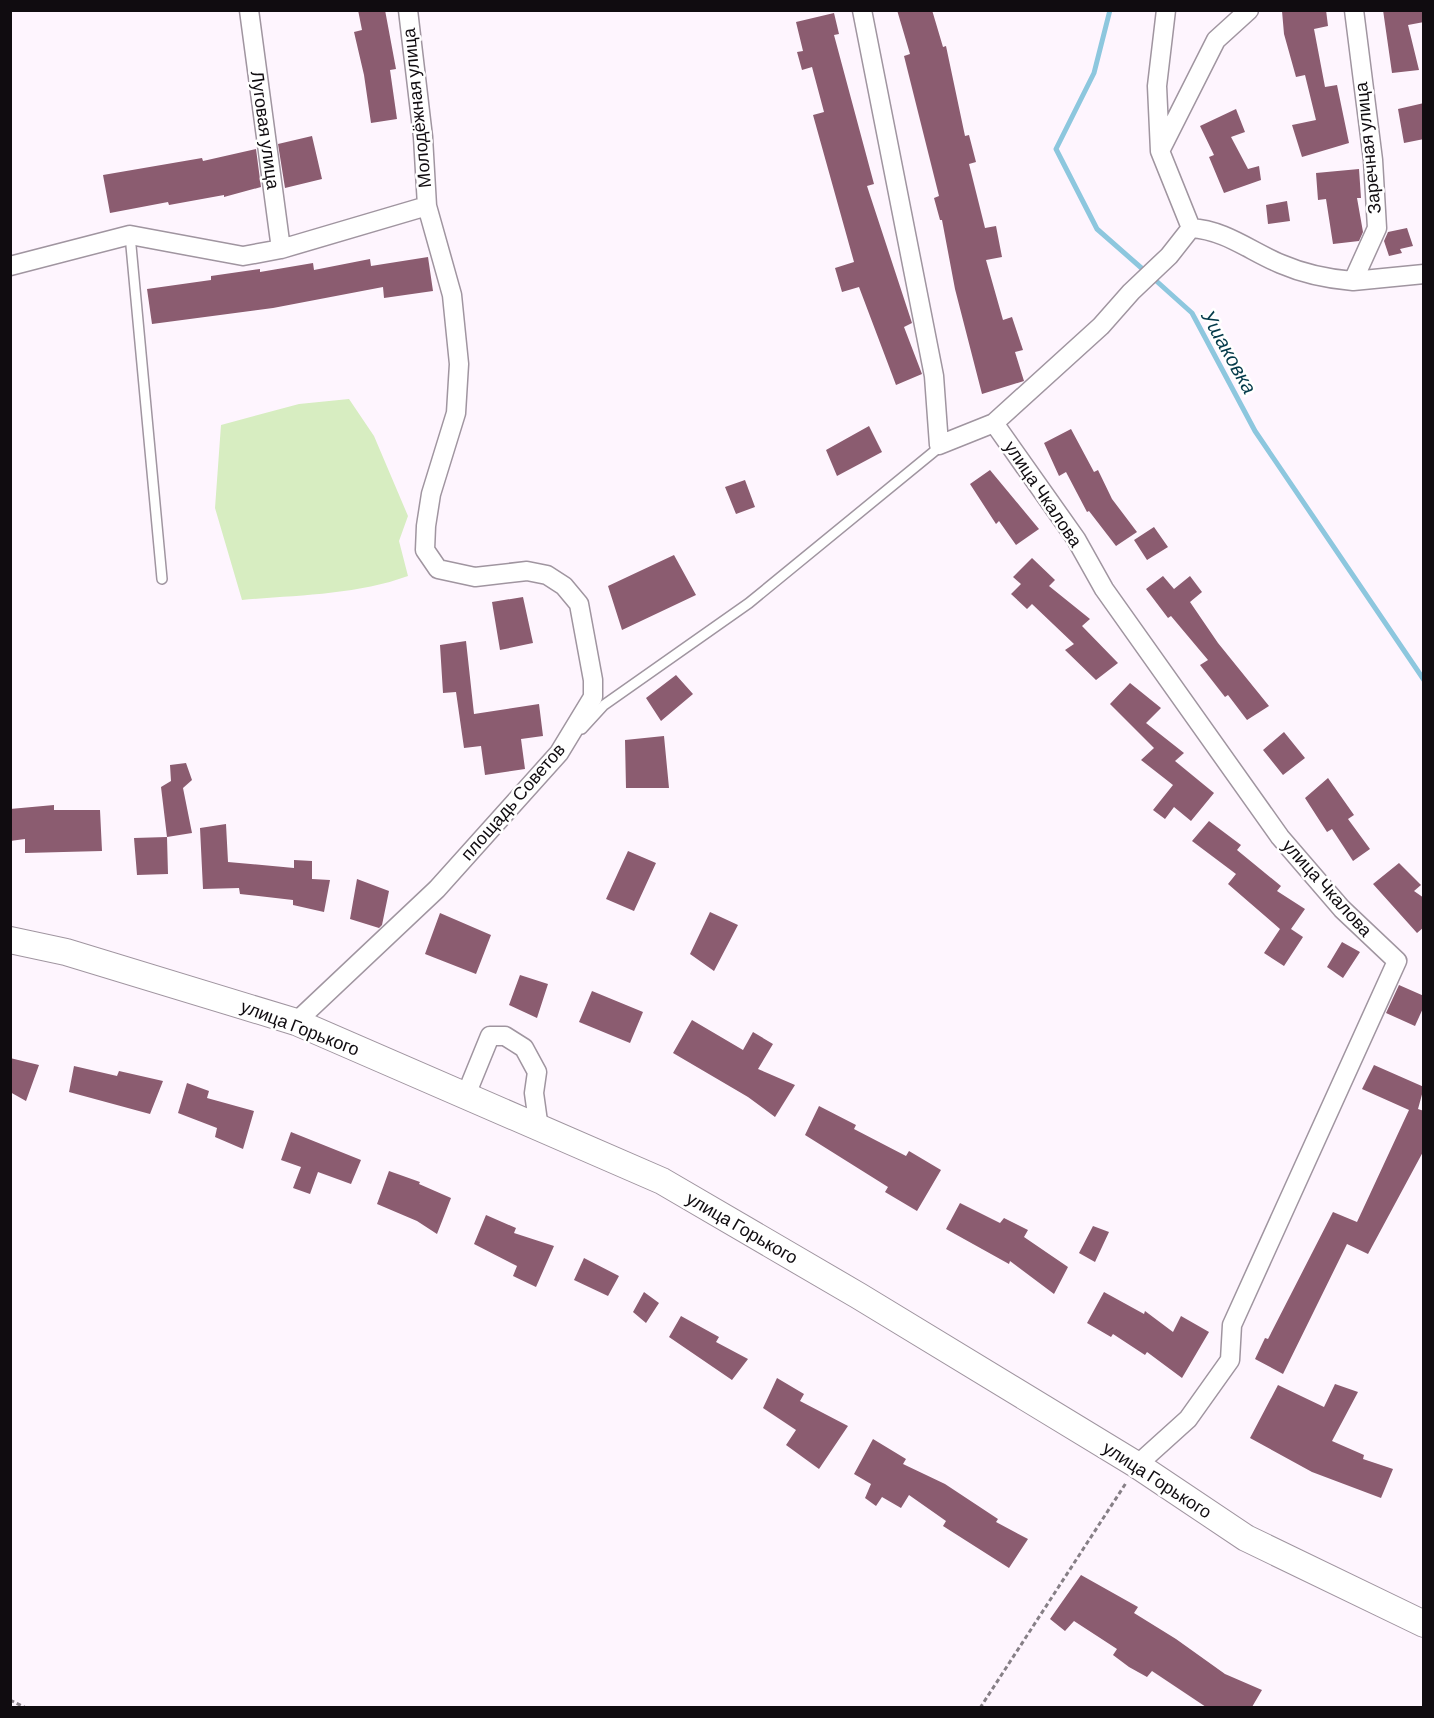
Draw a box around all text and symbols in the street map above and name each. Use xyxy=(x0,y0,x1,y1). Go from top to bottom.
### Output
street label: Молодёжная улица xyxy=(397,26,435,189)
street label: Луговая улица xyxy=(247,69,285,191)
street label: Заречная улица xyxy=(1349,80,1385,215)
water label: Ушаковка xyxy=(1197,305,1263,398)
street label: улица Чкалова xyxy=(1000,436,1088,552)
street label: площадь Советов xyxy=(455,738,569,864)
street label: улица Чкалова xyxy=(1278,834,1378,941)
street label: улица Горького xyxy=(238,994,363,1060)
street label: улица Горького xyxy=(683,1186,802,1268)
street label: улица Горького xyxy=(1099,1436,1216,1523)

